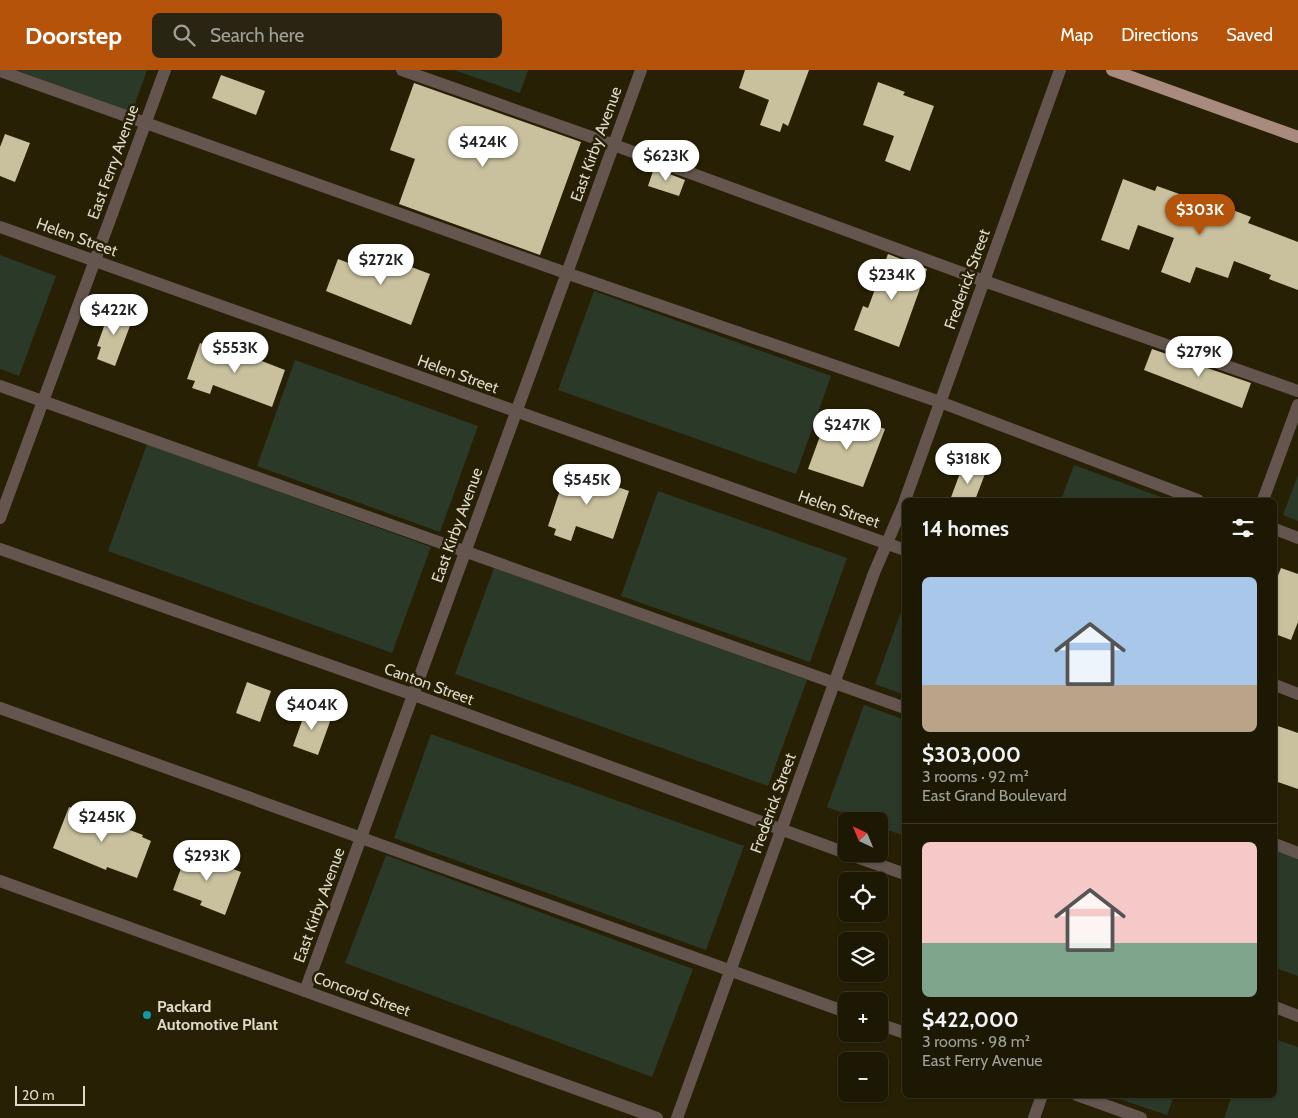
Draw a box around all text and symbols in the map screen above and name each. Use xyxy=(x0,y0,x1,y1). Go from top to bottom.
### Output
search box xyxy=(152,13,502,58)
text: Doorstep xyxy=(25,21,122,50)
icon: search xyxy=(170,21,198,49)
text: Search here xyxy=(210,24,304,47)
text: Map xyxy=(1060,24,1093,46)
text: Directions xyxy=(1121,24,1198,46)
text: Saved xyxy=(1226,24,1273,46)
street label: East Kirby Avenue xyxy=(566,84,626,204)
street label: East Ferry Avenue xyxy=(83,102,143,222)
pin: $424K xyxy=(448,126,518,168)
text: $424K xyxy=(459,132,507,151)
pin: $623K xyxy=(631,140,701,182)
text: $623K xyxy=(643,146,689,165)
pin: $303K xyxy=(1165,194,1235,236)
text: $303K xyxy=(1176,200,1224,219)
street label: Helen Street xyxy=(34,214,121,261)
street label: Frederick Street xyxy=(940,226,994,332)
pin: $272K xyxy=(346,244,416,286)
text: $272K xyxy=(359,250,403,269)
pin: $234K xyxy=(857,258,927,301)
text: $234K xyxy=(869,265,915,284)
pin: $422K xyxy=(79,294,149,336)
text: $422K xyxy=(91,300,137,319)
pin: $553K xyxy=(200,332,270,374)
pin: $279K xyxy=(1164,336,1234,378)
text: $553K xyxy=(212,338,258,357)
text: $279K xyxy=(1177,342,1221,361)
street label: Helen Street xyxy=(415,351,502,398)
pin: $247K xyxy=(812,408,882,451)
text: $247K xyxy=(824,415,870,434)
pin: $318K xyxy=(933,442,1003,485)
text: $318K xyxy=(946,449,990,468)
pin: $545K xyxy=(552,464,622,506)
street label: East Kirby Avenue xyxy=(427,465,487,585)
text: $545K xyxy=(564,470,610,489)
street label: Helen Street xyxy=(796,486,883,532)
icon: filters xyxy=(1229,514,1257,542)
text: 14 homes xyxy=(922,516,1009,541)
icon: home xyxy=(1045,609,1135,699)
street label: Canton Street xyxy=(382,659,477,709)
pin: $404K xyxy=(277,688,347,731)
text: $404K xyxy=(287,695,337,714)
text: $303,000 xyxy=(922,742,1021,767)
street label: Frederick Street xyxy=(746,750,800,856)
text: 3 rooms · 92 m² xyxy=(922,767,1029,786)
text: East Grand Boulevard xyxy=(922,786,1067,805)
pin: $245K xyxy=(67,800,137,843)
text: $245K xyxy=(79,807,125,826)
north arrow xyxy=(838,812,888,862)
map controls xyxy=(838,812,888,1102)
pin: $293K xyxy=(172,840,242,882)
street label: East Kirby Avenue xyxy=(289,845,349,965)
text: $293K xyxy=(184,846,230,865)
button: locate xyxy=(838,872,888,922)
icon: home xyxy=(1045,875,1135,965)
button: layers xyxy=(838,932,888,982)
street label: Concord Street xyxy=(311,968,414,1021)
button: + xyxy=(838,992,888,1042)
place label: Packard Automotive Plant xyxy=(157,997,278,1034)
text: $422,000 xyxy=(922,1007,1019,1032)
marker: Packard Automotive Plant xyxy=(141,1009,153,1021)
text: 3 rooms · 98 m² xyxy=(922,1032,1030,1051)
text: East Ferry Avenue xyxy=(922,1051,1043,1070)
button: − xyxy=(838,1052,888,1102)
scale bar xyxy=(15,1083,85,1106)
text: 20 m xyxy=(22,1086,55,1104)

